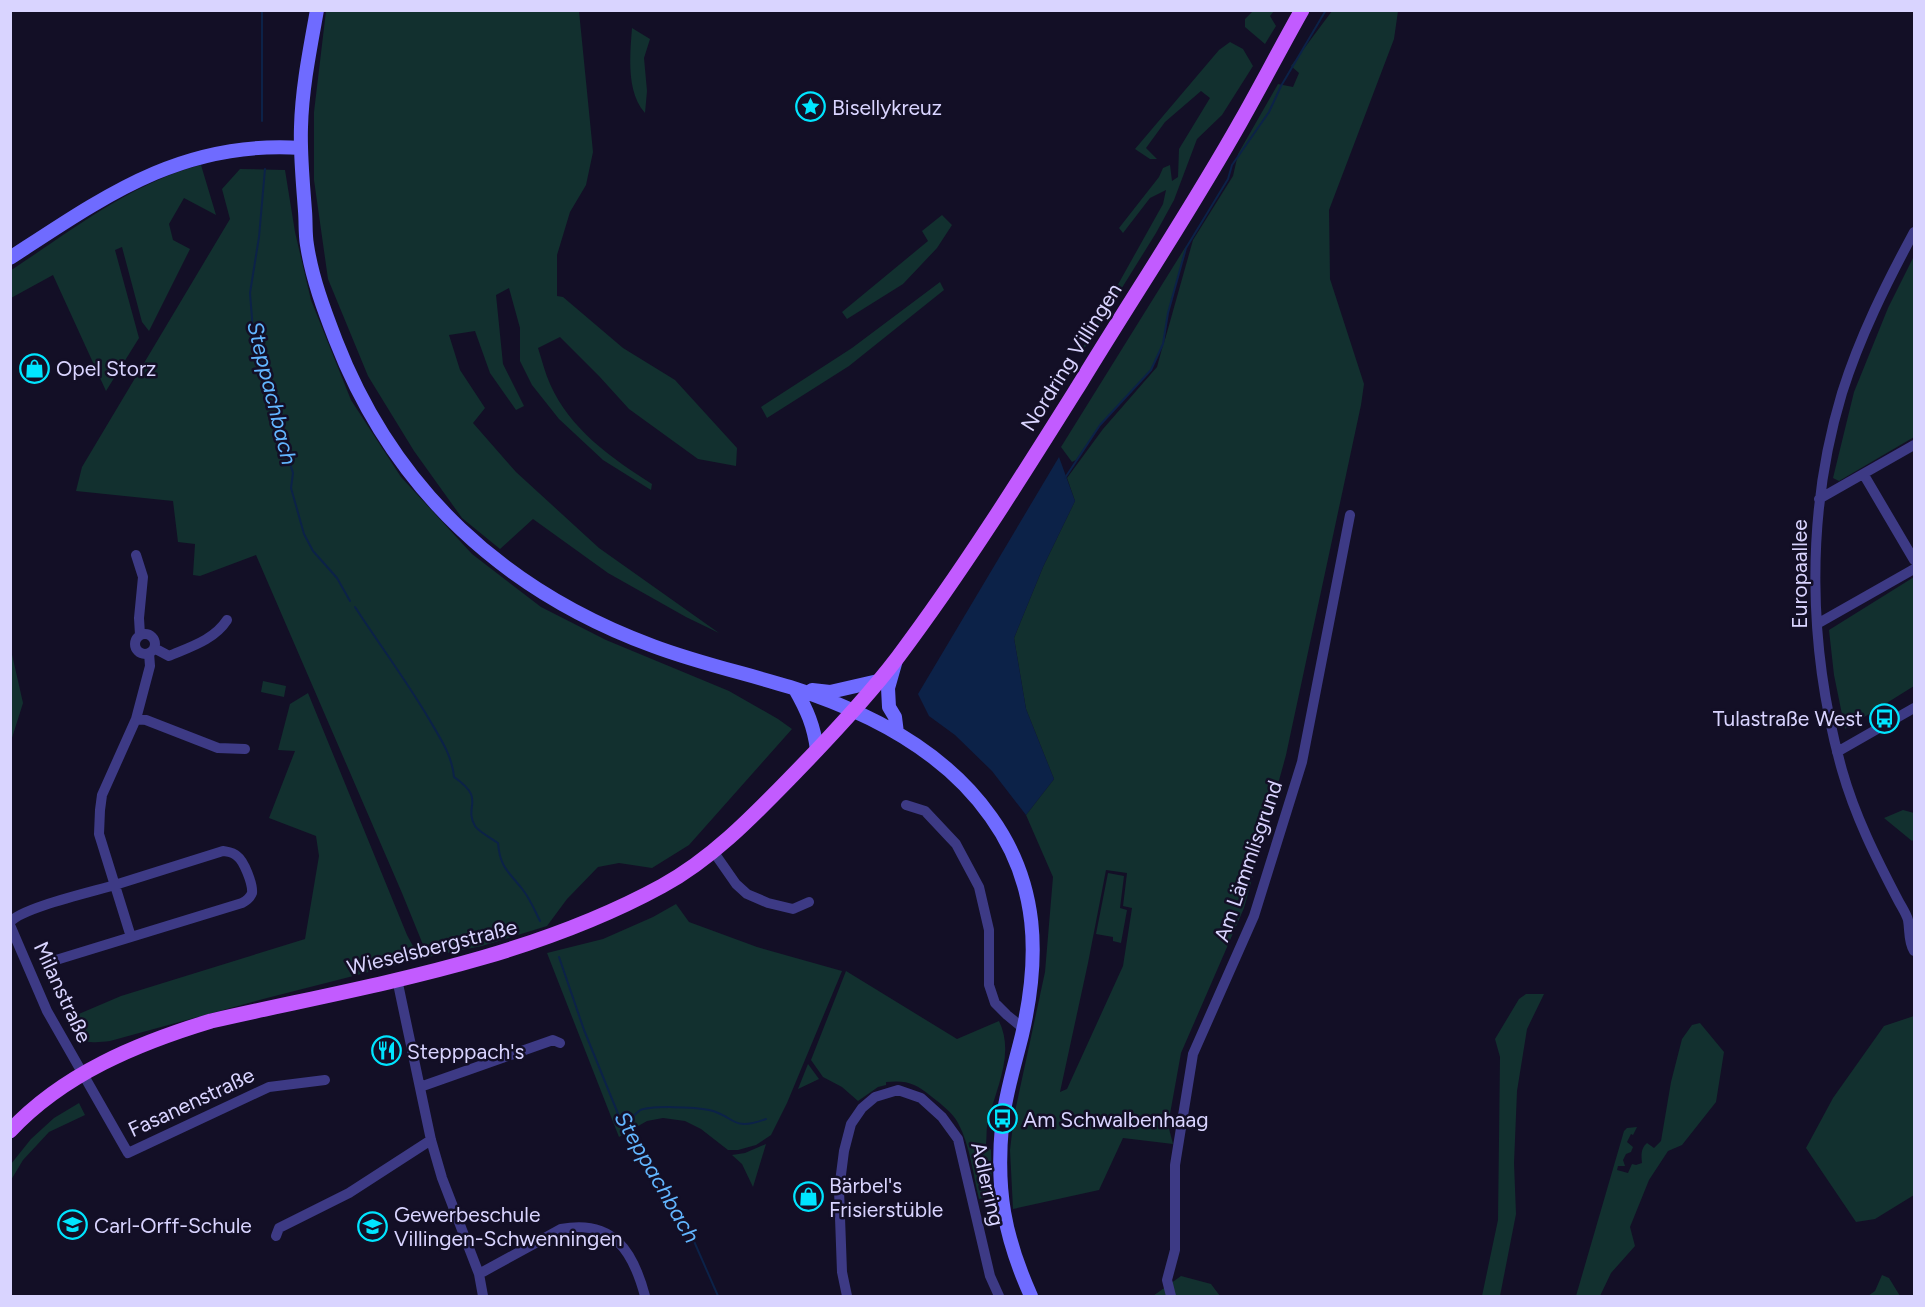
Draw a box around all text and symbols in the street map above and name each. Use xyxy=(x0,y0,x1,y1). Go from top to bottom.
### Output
place icon: Bisellykreuz xyxy=(795,91,827,123)
place label: Bisellykreuz xyxy=(832,95,942,120)
street label: Nordring Villingen xyxy=(1015,278,1127,436)
water label: Steppachbach xyxy=(241,318,303,468)
shop icon: Opel Storz xyxy=(19,352,51,384)
place label: Opel Storz xyxy=(56,356,156,381)
street label: Europaallee xyxy=(1787,519,1812,629)
bus stop icon: Tulastraße West xyxy=(1868,702,1900,734)
place label: Tulastraße West xyxy=(1713,706,1863,731)
street label: Am Lämmlisgrund xyxy=(1209,777,1287,945)
street label: Wieselsbergstraße xyxy=(344,914,520,980)
street label: Milanstraße xyxy=(29,938,97,1046)
restaurant icon: Stepppach's xyxy=(370,1035,402,1067)
place label: Stepppach's xyxy=(407,1039,524,1064)
street label: Fasanenstraße xyxy=(124,1062,258,1142)
bus stop icon: Am Schwalbenhaag xyxy=(986,1103,1018,1135)
water label: Steppachbach xyxy=(608,1106,706,1248)
place label: Am Schwalbenhaag xyxy=(1023,1107,1209,1132)
street label: Adlerring xyxy=(966,1139,1010,1229)
place label: Bärbel's Frisierstüble xyxy=(829,1173,943,1222)
shop icon: Bärbel's Frisierstüble xyxy=(792,1181,824,1213)
place label: Gewerbeschule Villingen-Schwenningen xyxy=(394,1202,623,1251)
school or university icon: Carl-Orff-Schule xyxy=(57,1209,89,1241)
school or university icon: Gewerbeschule Villingen-Schwenningen xyxy=(357,1210,389,1242)
place label: Carl-Orff-Schule xyxy=(94,1213,252,1238)

